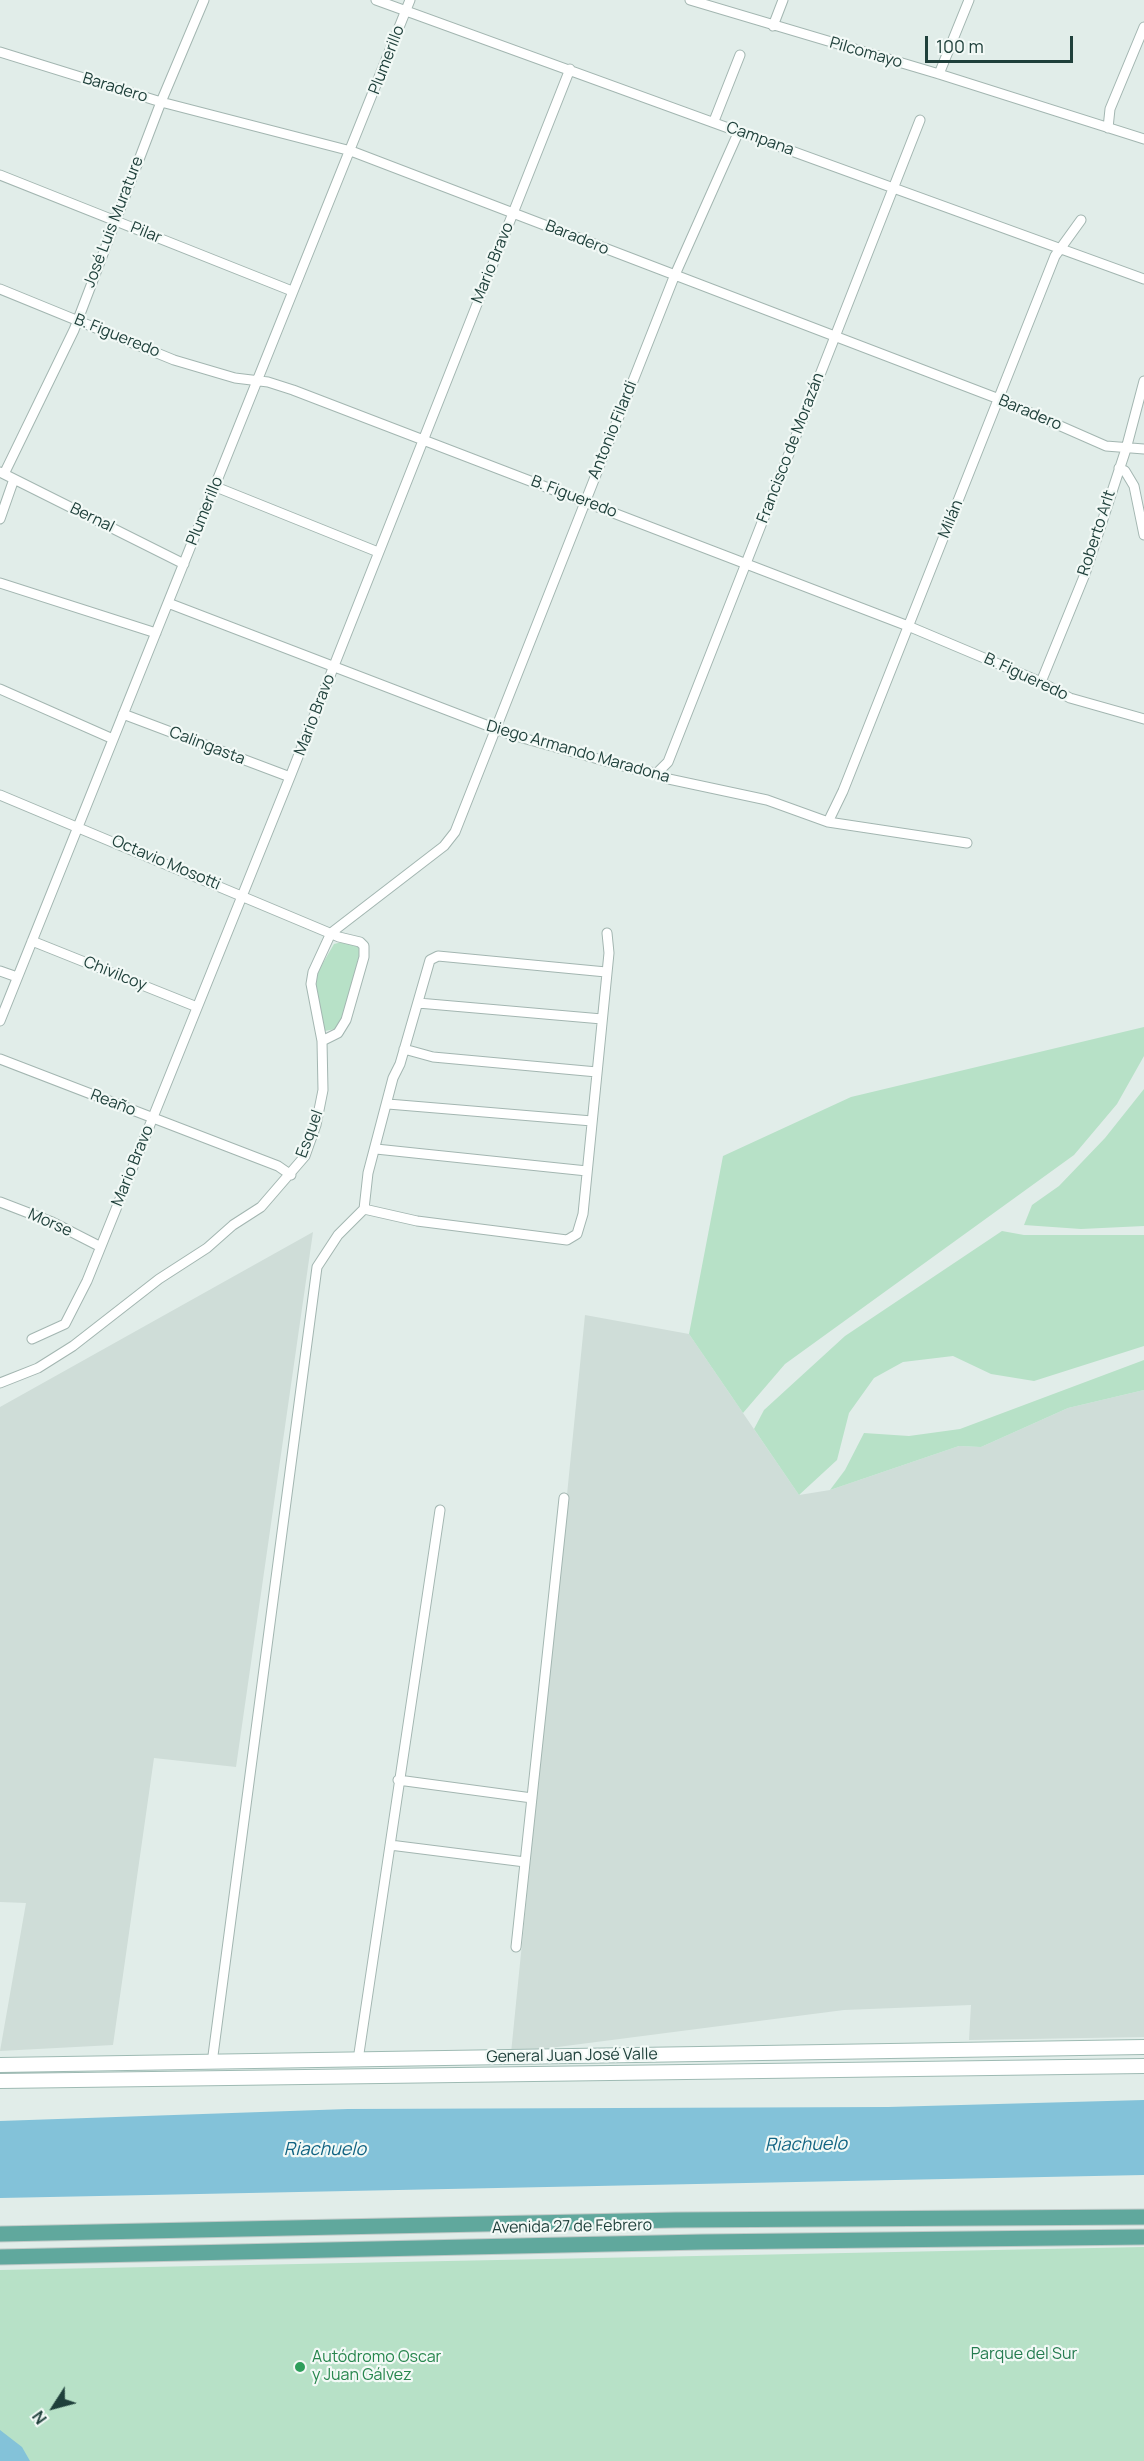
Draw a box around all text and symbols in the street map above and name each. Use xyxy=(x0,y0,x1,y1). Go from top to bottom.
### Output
street label: Plumerillo xyxy=(365,23,409,97)
scale bar xyxy=(928,24,1076,62)
street label: Pilcomayo xyxy=(827,33,905,73)
text: 100 m xyxy=(936,34,984,58)
street label: Baradero xyxy=(80,69,150,107)
street label: Campana xyxy=(724,118,796,160)
street label: José Luis Murature xyxy=(80,154,148,290)
street label: Baradero xyxy=(542,217,612,259)
street label: Pilar xyxy=(128,218,164,248)
street label: Mario Bravo xyxy=(468,220,518,306)
street label: B. Figueredo xyxy=(71,310,163,362)
street label: Francisco de Morazán xyxy=(753,370,829,526)
street label: Antonio Filardi xyxy=(585,378,641,482)
street label: Baradero xyxy=(995,391,1065,435)
street label: B. Figueredo xyxy=(528,472,620,522)
street label: Plumerillo xyxy=(183,474,227,548)
street label: Roberto Arlt xyxy=(1074,488,1120,578)
street label: Milán xyxy=(935,497,967,541)
street label: Bernal xyxy=(67,499,117,537)
street label: B. Figueredo xyxy=(981,649,1071,705)
street label: Mario Bravo xyxy=(291,672,339,758)
street label: Diego Armando Maradona xyxy=(484,717,672,787)
street label: Calingasta xyxy=(167,723,247,769)
street label: Octavio Mosotti xyxy=(109,831,223,895)
street label: Chivilcoy xyxy=(81,953,149,995)
street label: Reaño xyxy=(88,1086,138,1120)
street label: Esquel xyxy=(292,1107,328,1161)
street label: Mario Bravo xyxy=(108,1123,158,1209)
street label: Morse xyxy=(25,1205,75,1241)
street label: General Juan José Valle xyxy=(486,2045,658,2067)
water label: Riachuelo xyxy=(765,2133,847,2157)
water label: Riachuelo xyxy=(284,2139,366,2161)
street label: Avenida 27 de Febrero xyxy=(492,2216,652,2238)
park label: Parque del Sur xyxy=(971,2345,1077,2365)
place label: Autódromo Oscar y Juan Gálvez xyxy=(312,2348,441,2386)
marker: Autódromo Oscar y Juan Gálvez xyxy=(293,2360,307,2374)
north arrow xyxy=(24,2377,84,2437)
text: N xyxy=(27,2406,52,2429)

